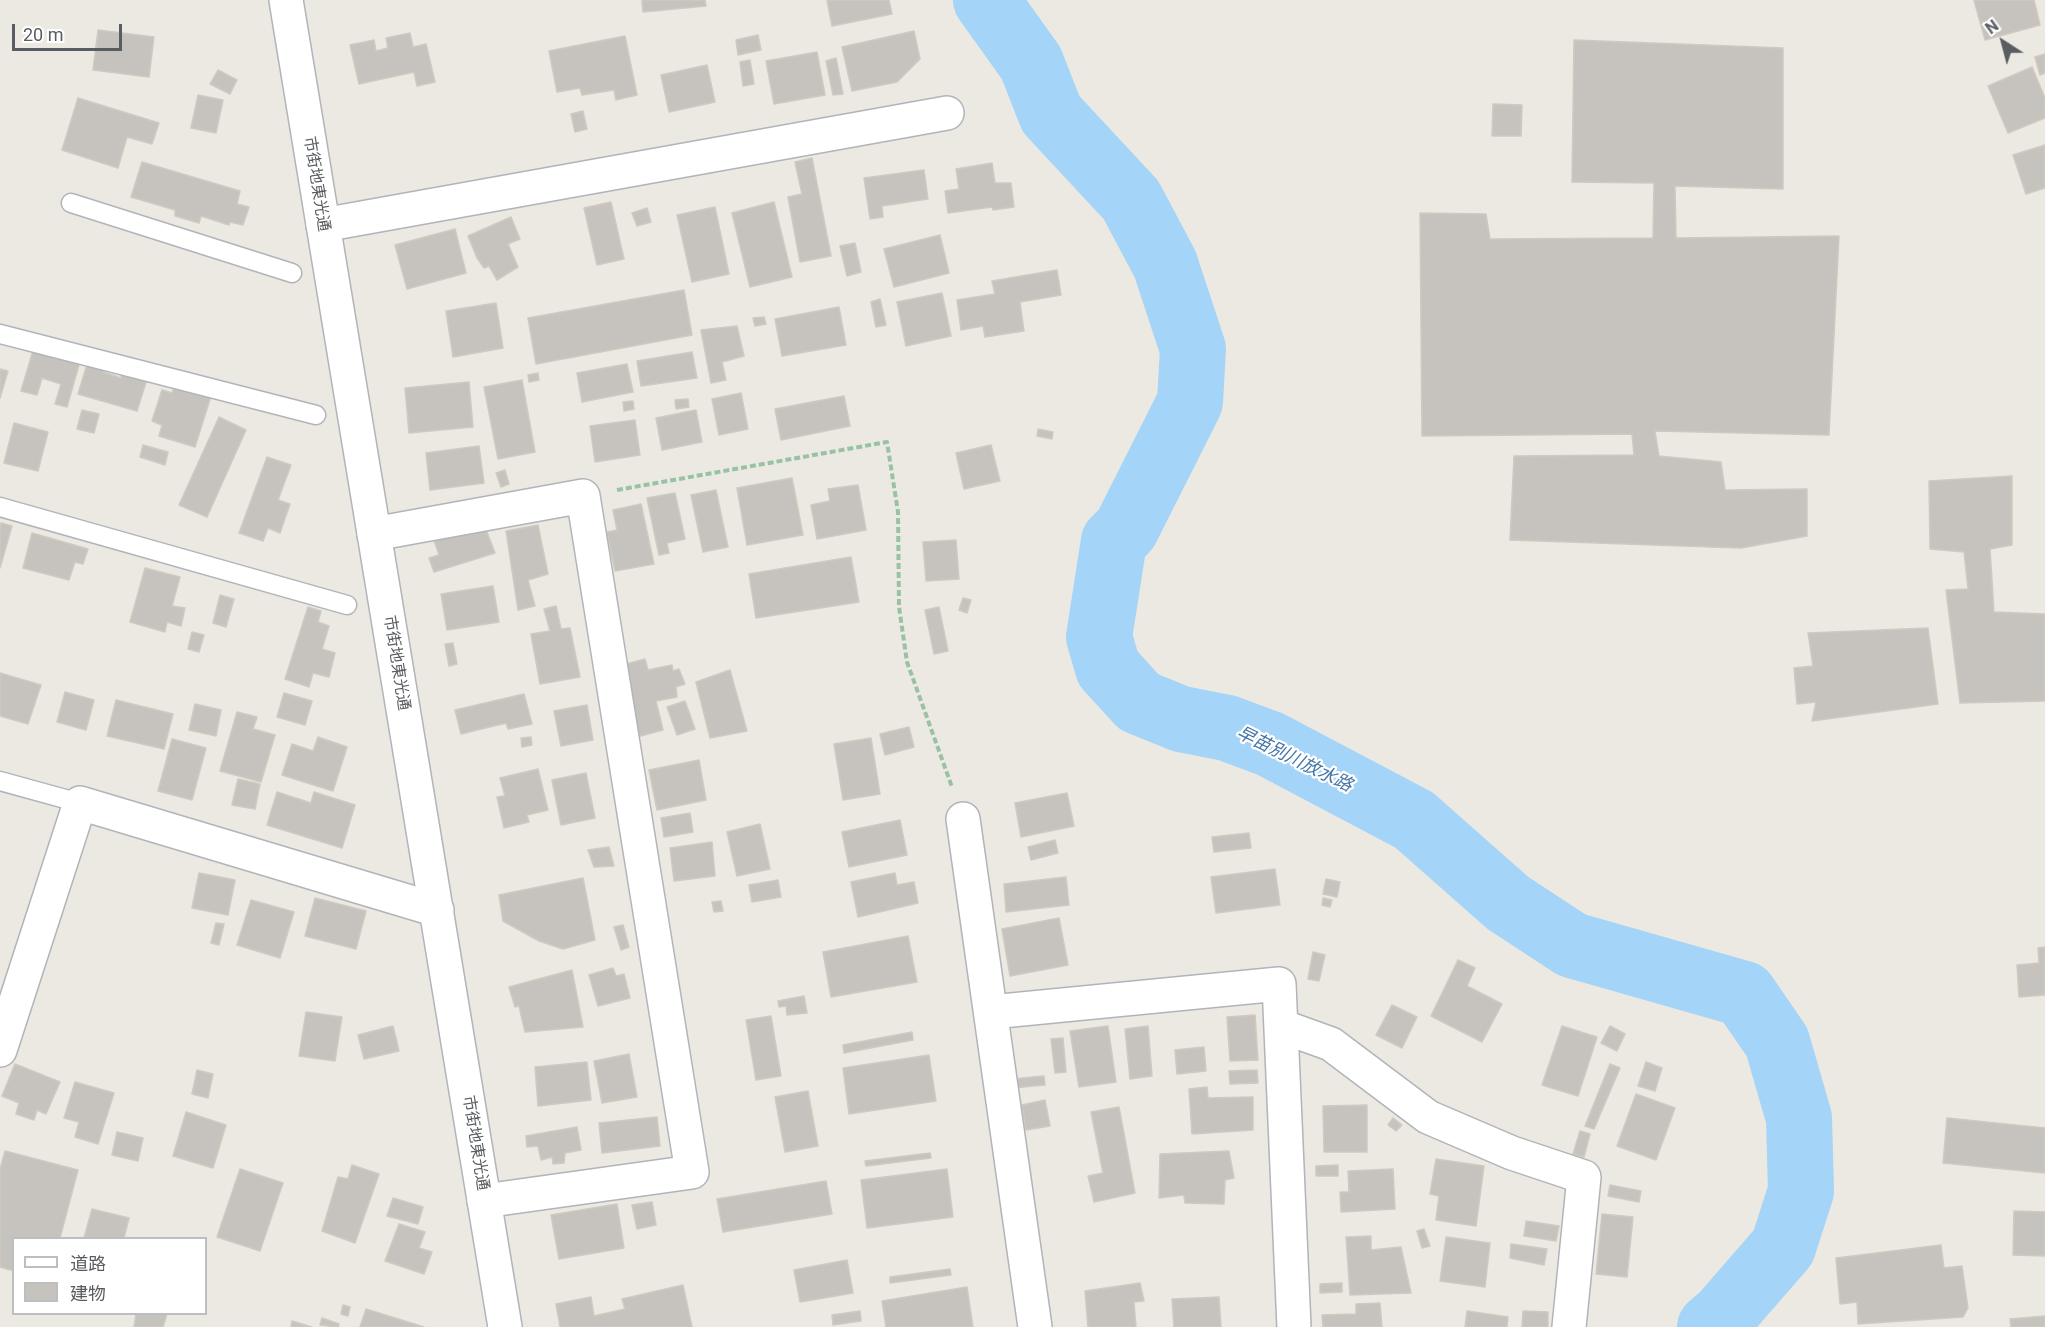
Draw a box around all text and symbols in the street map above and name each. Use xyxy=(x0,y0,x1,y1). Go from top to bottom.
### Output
scale bar xyxy=(15,12,124,50)
north arrow xyxy=(1973,12,2033,72)
text: N xyxy=(1982,16,2002,38)
text: 20 m xyxy=(23,24,63,45)
street label: 市街地東光通 xyxy=(299,135,333,233)
street label: 市街地東光通 xyxy=(379,614,413,712)
water label: 早苗別川放水路 xyxy=(1233,723,1355,797)
street label: 市街地東光通 xyxy=(458,1094,492,1192)
legend xyxy=(12,1237,207,1315)
text: 道路 xyxy=(70,1253,106,1274)
text: 建物 xyxy=(70,1283,106,1304)

